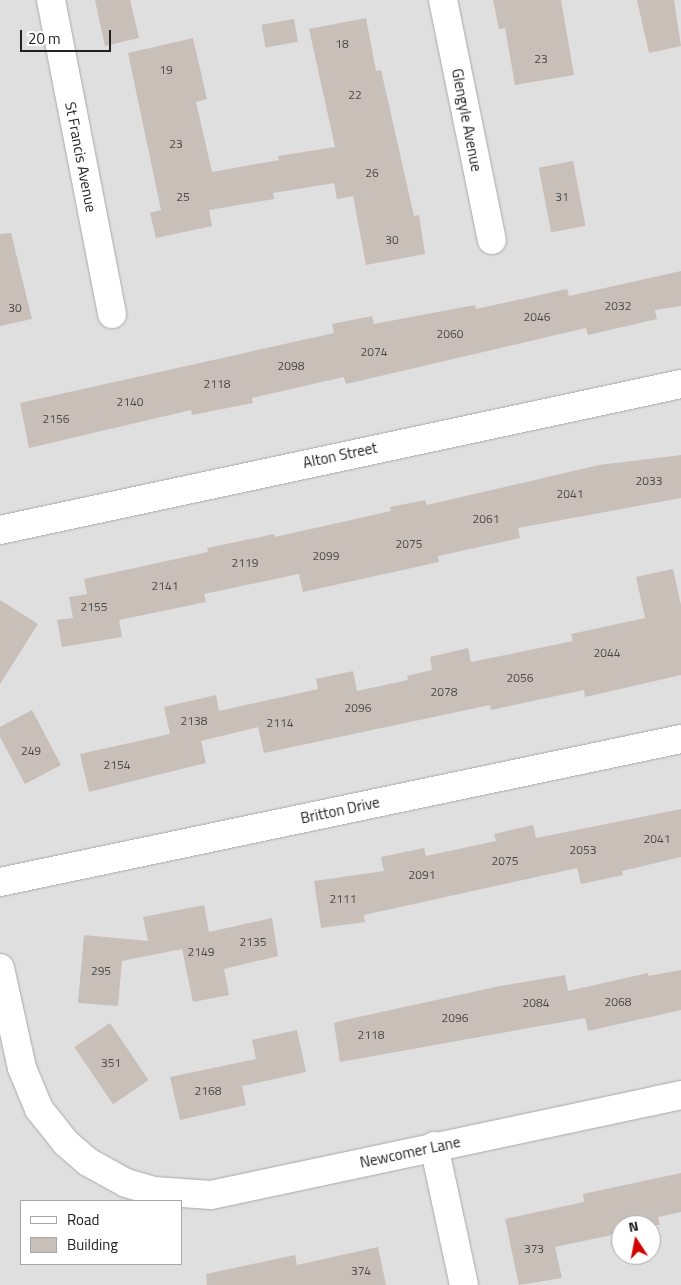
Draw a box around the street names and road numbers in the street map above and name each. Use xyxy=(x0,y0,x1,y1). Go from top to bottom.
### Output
street label: Glengyle Avenue xyxy=(448,67,486,173)
street label: St Francis Avenue xyxy=(61,100,101,214)
street label: Alton Street xyxy=(301,438,379,472)
street label: Britton Drive xyxy=(299,793,381,827)
street label: Newcomer Lane xyxy=(358,1133,462,1171)

